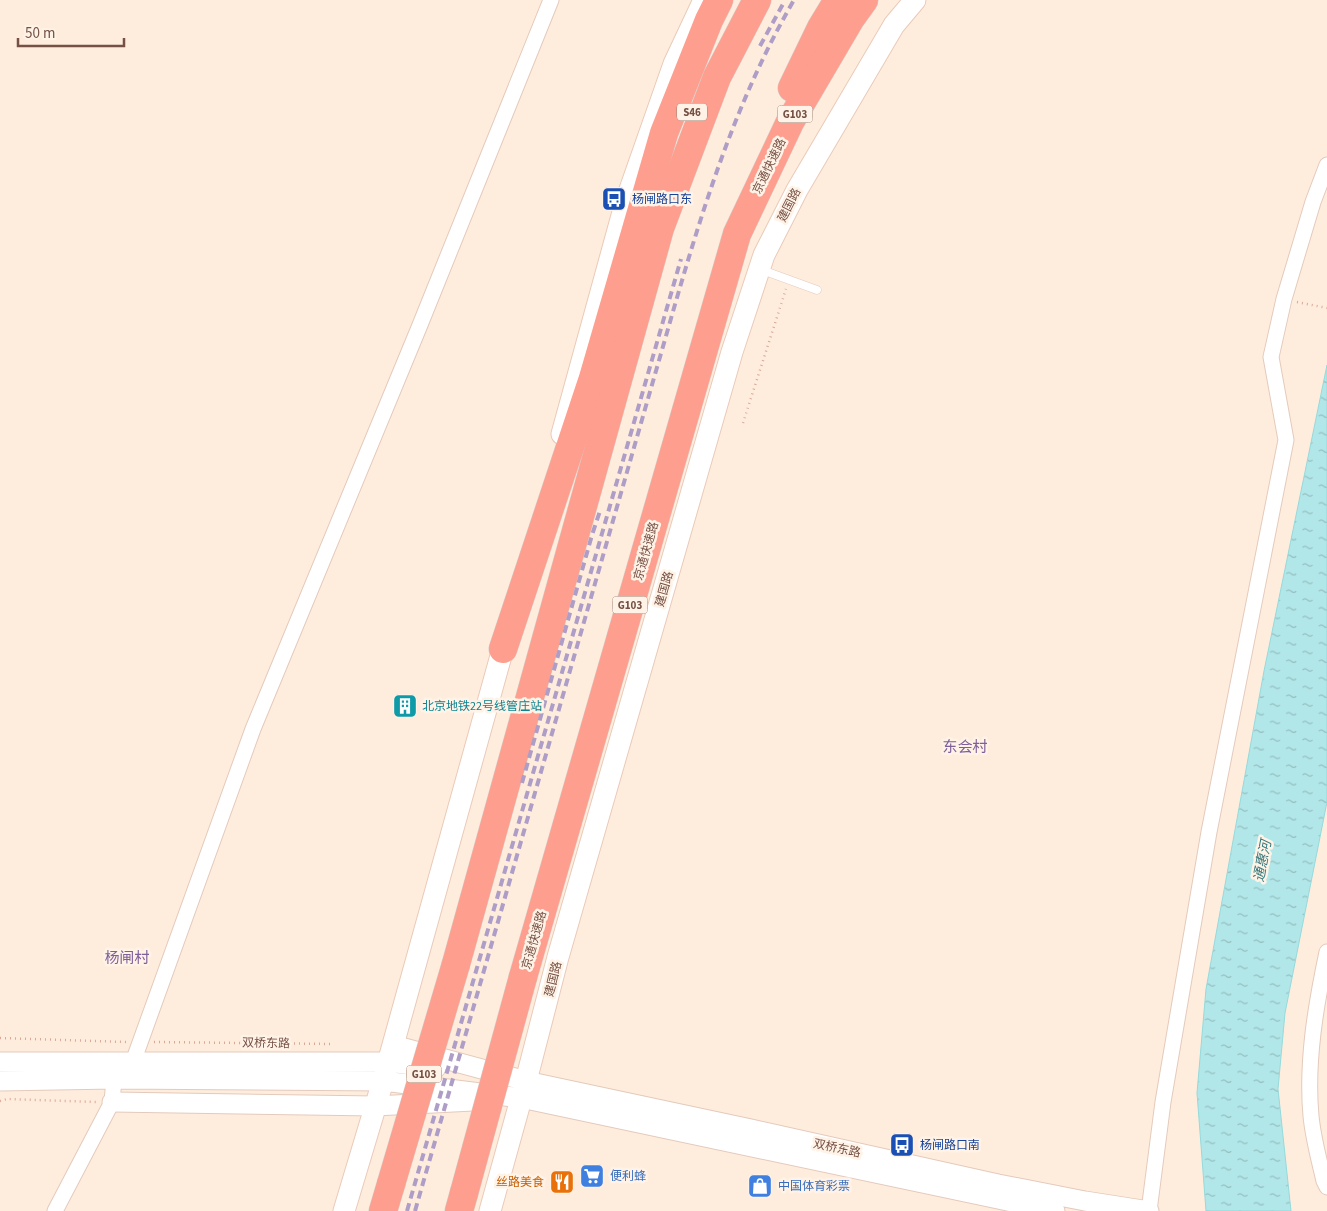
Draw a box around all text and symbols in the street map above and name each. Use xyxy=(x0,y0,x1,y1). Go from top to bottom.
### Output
scale bar xyxy=(18,15,124,47)
text: 50 m xyxy=(25,23,55,44)
road number: S46 xyxy=(677,104,707,120)
road number: G103 xyxy=(778,106,812,122)
street label: 京通快速路 xyxy=(749,136,790,197)
street label: 建国路 xyxy=(774,185,805,225)
bus stop icon: 杨闸路口东 xyxy=(601,186,627,212)
place label: 杨闸路口东 xyxy=(632,191,692,208)
street label: 京通快速路 xyxy=(630,520,663,582)
street label: 建国路 xyxy=(651,569,678,609)
road number: G103 xyxy=(612,596,648,614)
building icon: 北京地铁22号线管庄站 xyxy=(392,693,418,719)
place label: 北京地铁22号线管庄站 xyxy=(422,698,542,715)
district label: 东会村 xyxy=(942,737,988,758)
water label: 通惠河 xyxy=(1249,836,1277,884)
street label: 京通快速路 xyxy=(518,909,551,971)
district label: 杨闸村 xyxy=(104,948,150,969)
street label: 建国路 xyxy=(541,960,566,999)
street label: 双桥东路 xyxy=(242,1035,290,1052)
road number: G103 xyxy=(406,1066,442,1082)
bus stop icon: 杨闸路口南 xyxy=(889,1132,915,1158)
street label: 双桥东路 xyxy=(812,1135,862,1162)
place label: 杨闸路口南 xyxy=(920,1137,980,1154)
supermarket icon: 便利蜂 xyxy=(579,1163,605,1189)
place label: 便利蜂 xyxy=(610,1168,646,1185)
restaurant icon: 丝路美食 xyxy=(549,1169,575,1195)
shop icon: 中国体育彩票 xyxy=(747,1173,773,1199)
place label: 丝路美食 xyxy=(496,1174,544,1191)
place label: 中国体育彩票 xyxy=(778,1178,850,1195)

